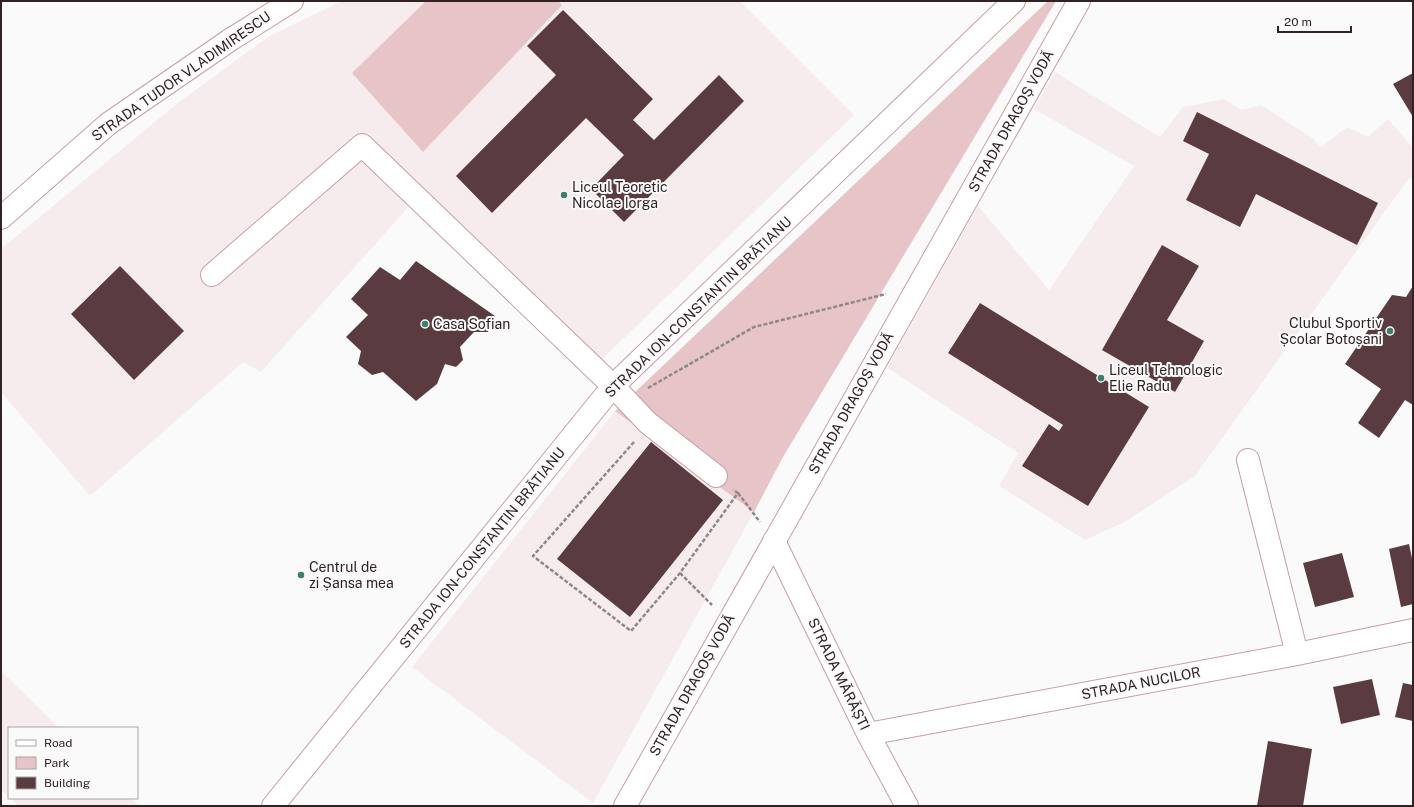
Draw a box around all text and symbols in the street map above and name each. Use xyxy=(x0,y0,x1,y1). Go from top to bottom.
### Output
street label: STRADA TUDOR VLADIMIRESCU xyxy=(88,8,274,144)
scale bar xyxy=(1278,8,1351,34)
text: 20 m xyxy=(1284,15,1312,29)
street label: STRADA DRAGOȘ VODĂ xyxy=(964,47,1057,195)
place label: Liceul Teoretic Nicolae Iorga xyxy=(572,179,668,211)
marker: Liceul Teoretic Nicolae Iorga xyxy=(559,190,569,200)
street label: STRADA ION-CONSTANTIN BRĂTIANU xyxy=(601,213,795,401)
place label: Clubul Sportiv Școlar Botoșani xyxy=(1280,315,1382,347)
place label: Casa Sofian xyxy=(433,316,510,332)
marker: Casa Sofian xyxy=(420,319,430,329)
marker: Clubul Sportiv Școlar Botoșani xyxy=(1385,326,1395,336)
street label: STRADA DRAGOȘ VODĂ xyxy=(804,329,897,477)
place label: Liceul Tehnologic Elie Radu xyxy=(1109,362,1223,394)
marker: Liceul Tehnologic Elie Radu xyxy=(1096,373,1106,383)
street label: STRADA ION-CONSTANTIN BRĂTIANU xyxy=(395,444,568,651)
place label: Centrul de zi Șansa mea xyxy=(309,559,394,591)
marker: Centrul de zi Șansa mea xyxy=(296,570,306,580)
street label: STRADA DRAGOȘ VODĂ xyxy=(645,611,738,759)
street label: STRADA MĂRĂȘTI xyxy=(805,615,874,733)
street label: STRADA NUCILOR xyxy=(1080,664,1202,702)
legend xyxy=(8,727,138,799)
text: Road xyxy=(44,736,72,750)
text: Park xyxy=(44,756,70,770)
text: Building xyxy=(44,776,90,790)

